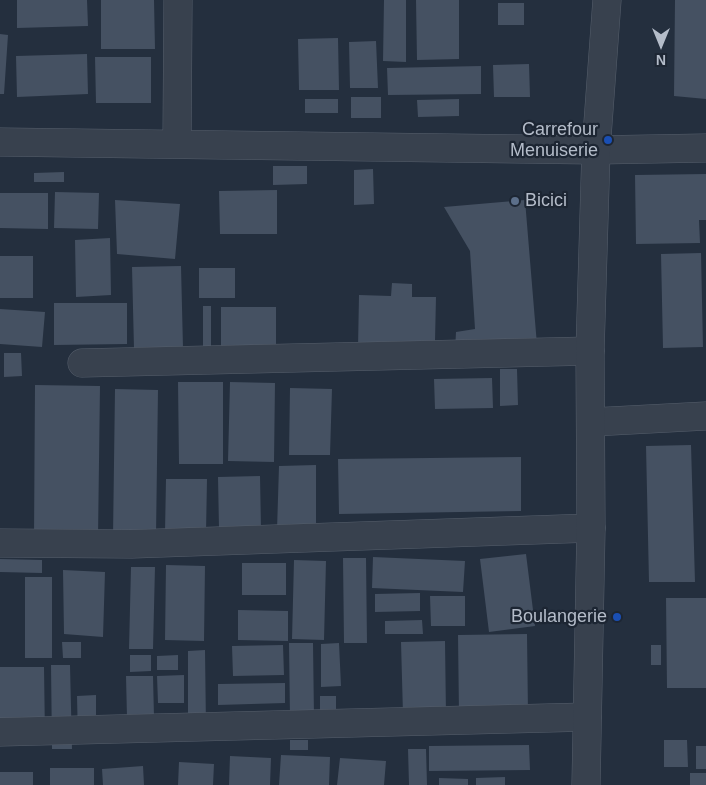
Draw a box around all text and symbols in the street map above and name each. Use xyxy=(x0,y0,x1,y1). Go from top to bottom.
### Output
north arrow xyxy=(636,20,686,70)
text: N xyxy=(656,52,666,68)
place label: Carrefour Menuiserie xyxy=(510,119,598,162)
marker: Carrefour Menuiserie xyxy=(602,134,614,146)
place label: Bicici xyxy=(525,190,567,212)
marker: Bicici xyxy=(509,195,521,207)
place label: Boulangerie xyxy=(511,606,607,628)
marker: Boulangerie xyxy=(611,611,623,623)

